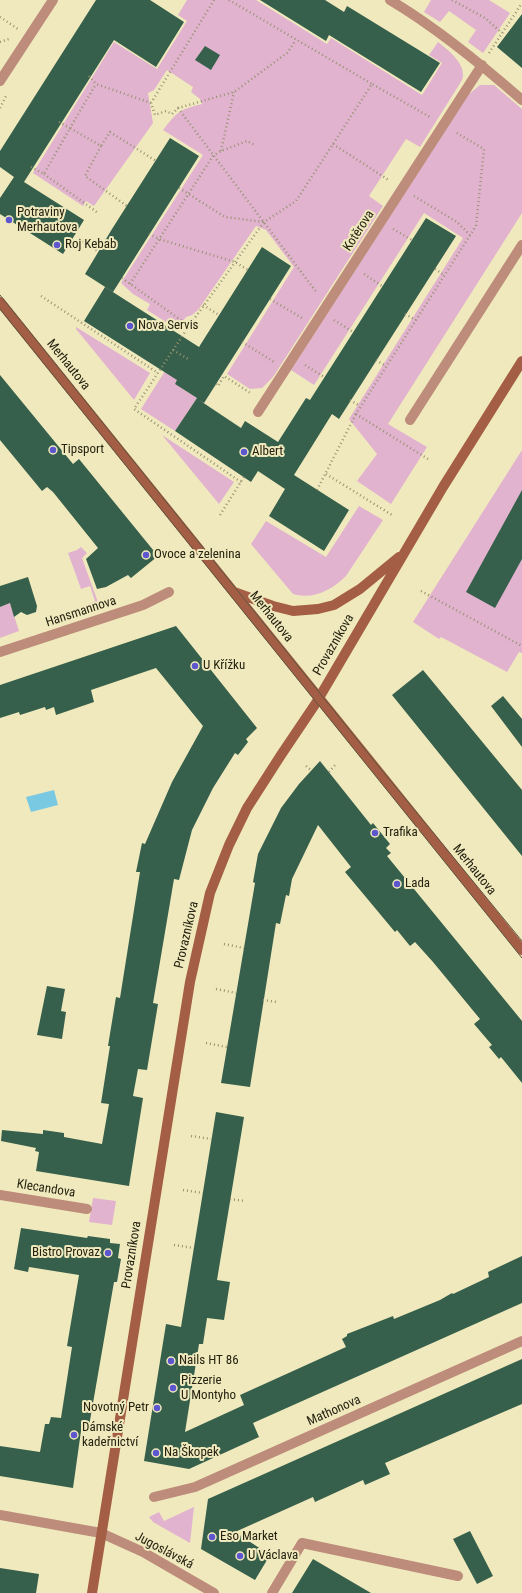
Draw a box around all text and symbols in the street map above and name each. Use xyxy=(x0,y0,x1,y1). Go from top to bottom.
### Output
place label: Potraviny Merhautova xyxy=(17,205,78,236)
street label: Kotěrova xyxy=(340,208,378,254)
marker: Potraviny Merhautova xyxy=(4,215,14,225)
place label: Roj Kebab xyxy=(65,237,116,253)
marker: Roj Kebab xyxy=(52,240,62,250)
place label: Nova Servis xyxy=(138,318,199,334)
marker: Nova Servis xyxy=(125,321,135,331)
street label: Merhautova xyxy=(43,337,93,393)
place label: Tipsport xyxy=(61,442,104,458)
place label: Albert xyxy=(252,444,283,460)
marker: Tipsport xyxy=(48,445,58,455)
marker: Albert xyxy=(239,447,249,457)
place label: Ovoce a zelenina xyxy=(154,547,241,563)
marker: Ovoce a zelenina xyxy=(141,550,151,560)
street label: Merhautova xyxy=(246,589,296,645)
street label: Hansmannova xyxy=(44,593,118,631)
street label: Provazníkova xyxy=(310,612,358,678)
place label: U Křížku xyxy=(203,658,245,674)
marker: U Křížku xyxy=(190,661,200,671)
place label: Trafika xyxy=(383,825,418,841)
marker: Trafika xyxy=(370,828,380,838)
street label: Merhautova xyxy=(449,842,499,898)
place label: Lada xyxy=(405,876,430,892)
marker: Lada xyxy=(392,879,402,889)
street label: Provazníkova xyxy=(172,900,202,970)
street label: Klecandova xyxy=(16,1177,76,1201)
street label: Provazníkova xyxy=(119,1220,145,1290)
place label: Bistro Provaz xyxy=(32,1245,100,1261)
marker: Bistro Provaz xyxy=(103,1248,113,1258)
place label: Nails HT 86 xyxy=(179,1353,239,1369)
marker: Nails HT 86 xyxy=(166,1356,176,1366)
place label: Pizzerie U Montyho xyxy=(181,1373,236,1404)
marker: Pizzerie U Montyho xyxy=(168,1383,178,1393)
street label: Mathonova xyxy=(305,1392,363,1430)
place label: Novotný Petr xyxy=(83,1400,149,1416)
marker: Novotný Petr xyxy=(152,1403,162,1413)
place label: Dámské kadeřnictví xyxy=(82,1420,138,1451)
marker: Dámské kadeřnictví xyxy=(69,1430,79,1440)
place label: Na Škopek xyxy=(164,1445,219,1461)
marker: Na Škopek xyxy=(151,1448,161,1458)
street label: Jugoslávská xyxy=(132,1529,196,1573)
place label: Eso Market xyxy=(220,1529,278,1545)
marker: Eso Market xyxy=(207,1532,217,1542)
place label: U Václava xyxy=(248,1548,298,1564)
marker: U Václava xyxy=(235,1551,245,1561)

